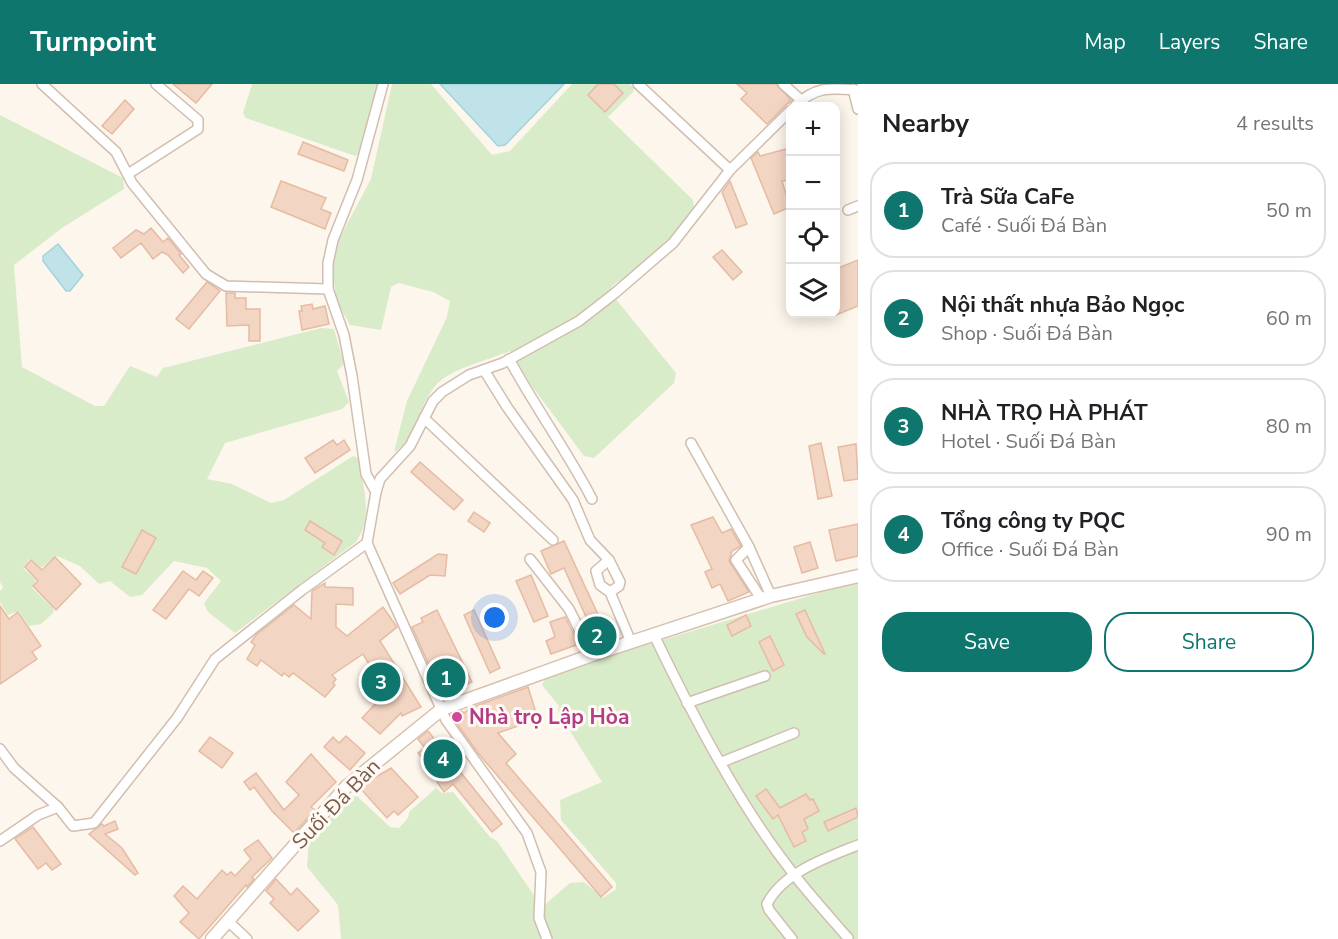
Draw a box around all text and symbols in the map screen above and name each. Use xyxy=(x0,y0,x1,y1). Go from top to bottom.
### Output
text: Turnpoint xyxy=(30,23,156,61)
text: Map xyxy=(1084,28,1126,56)
text: Layers xyxy=(1159,28,1220,56)
text: Share xyxy=(1253,28,1308,56)
map controls xyxy=(786,102,840,318)
button: + xyxy=(786,102,840,156)
text: Nearby xyxy=(882,106,969,141)
text: 4 results xyxy=(1236,110,1314,137)
button: − xyxy=(786,156,840,210)
text: Trà Sữa CaFe xyxy=(941,182,1075,212)
text: 1 xyxy=(898,197,910,224)
text: 50 m xyxy=(1266,197,1312,224)
button: locate xyxy=(786,210,840,264)
text: Café · Suối Đá Bàn xyxy=(941,212,1107,239)
button: layers xyxy=(786,264,840,318)
text: Nội thất nhựa Bảo Ngọc xyxy=(941,290,1184,320)
text: 2 xyxy=(898,305,910,332)
text: 60 m xyxy=(1266,305,1312,332)
text: Shop · Suối Đá Bàn xyxy=(941,320,1113,347)
text: NHÀ TRỌ HÀ PHÁT xyxy=(941,398,1148,428)
text: 3 xyxy=(898,413,910,440)
text: 80 m xyxy=(1266,413,1312,440)
text: Hotel · Suối Đá Bàn xyxy=(941,428,1116,455)
text: Tổng công ty PQC xyxy=(941,506,1125,536)
text: 4 xyxy=(898,521,910,548)
text: 90 m xyxy=(1266,521,1312,548)
text: Office · Suối Đá Bàn xyxy=(941,536,1119,563)
your location xyxy=(480,603,509,632)
button: Save xyxy=(882,612,1092,672)
button: Share xyxy=(1104,612,1314,672)
pin: 2 xyxy=(578,614,616,658)
pin: 1 xyxy=(426,656,466,700)
pin: 3 xyxy=(362,660,400,704)
place label: Nhà trọ Lập Hòa xyxy=(469,703,629,731)
marker: Nhà trọ Lập Hòa xyxy=(450,710,464,724)
pin: 4 xyxy=(424,736,462,782)
street label: Suối Đá Bàn xyxy=(286,753,386,855)

